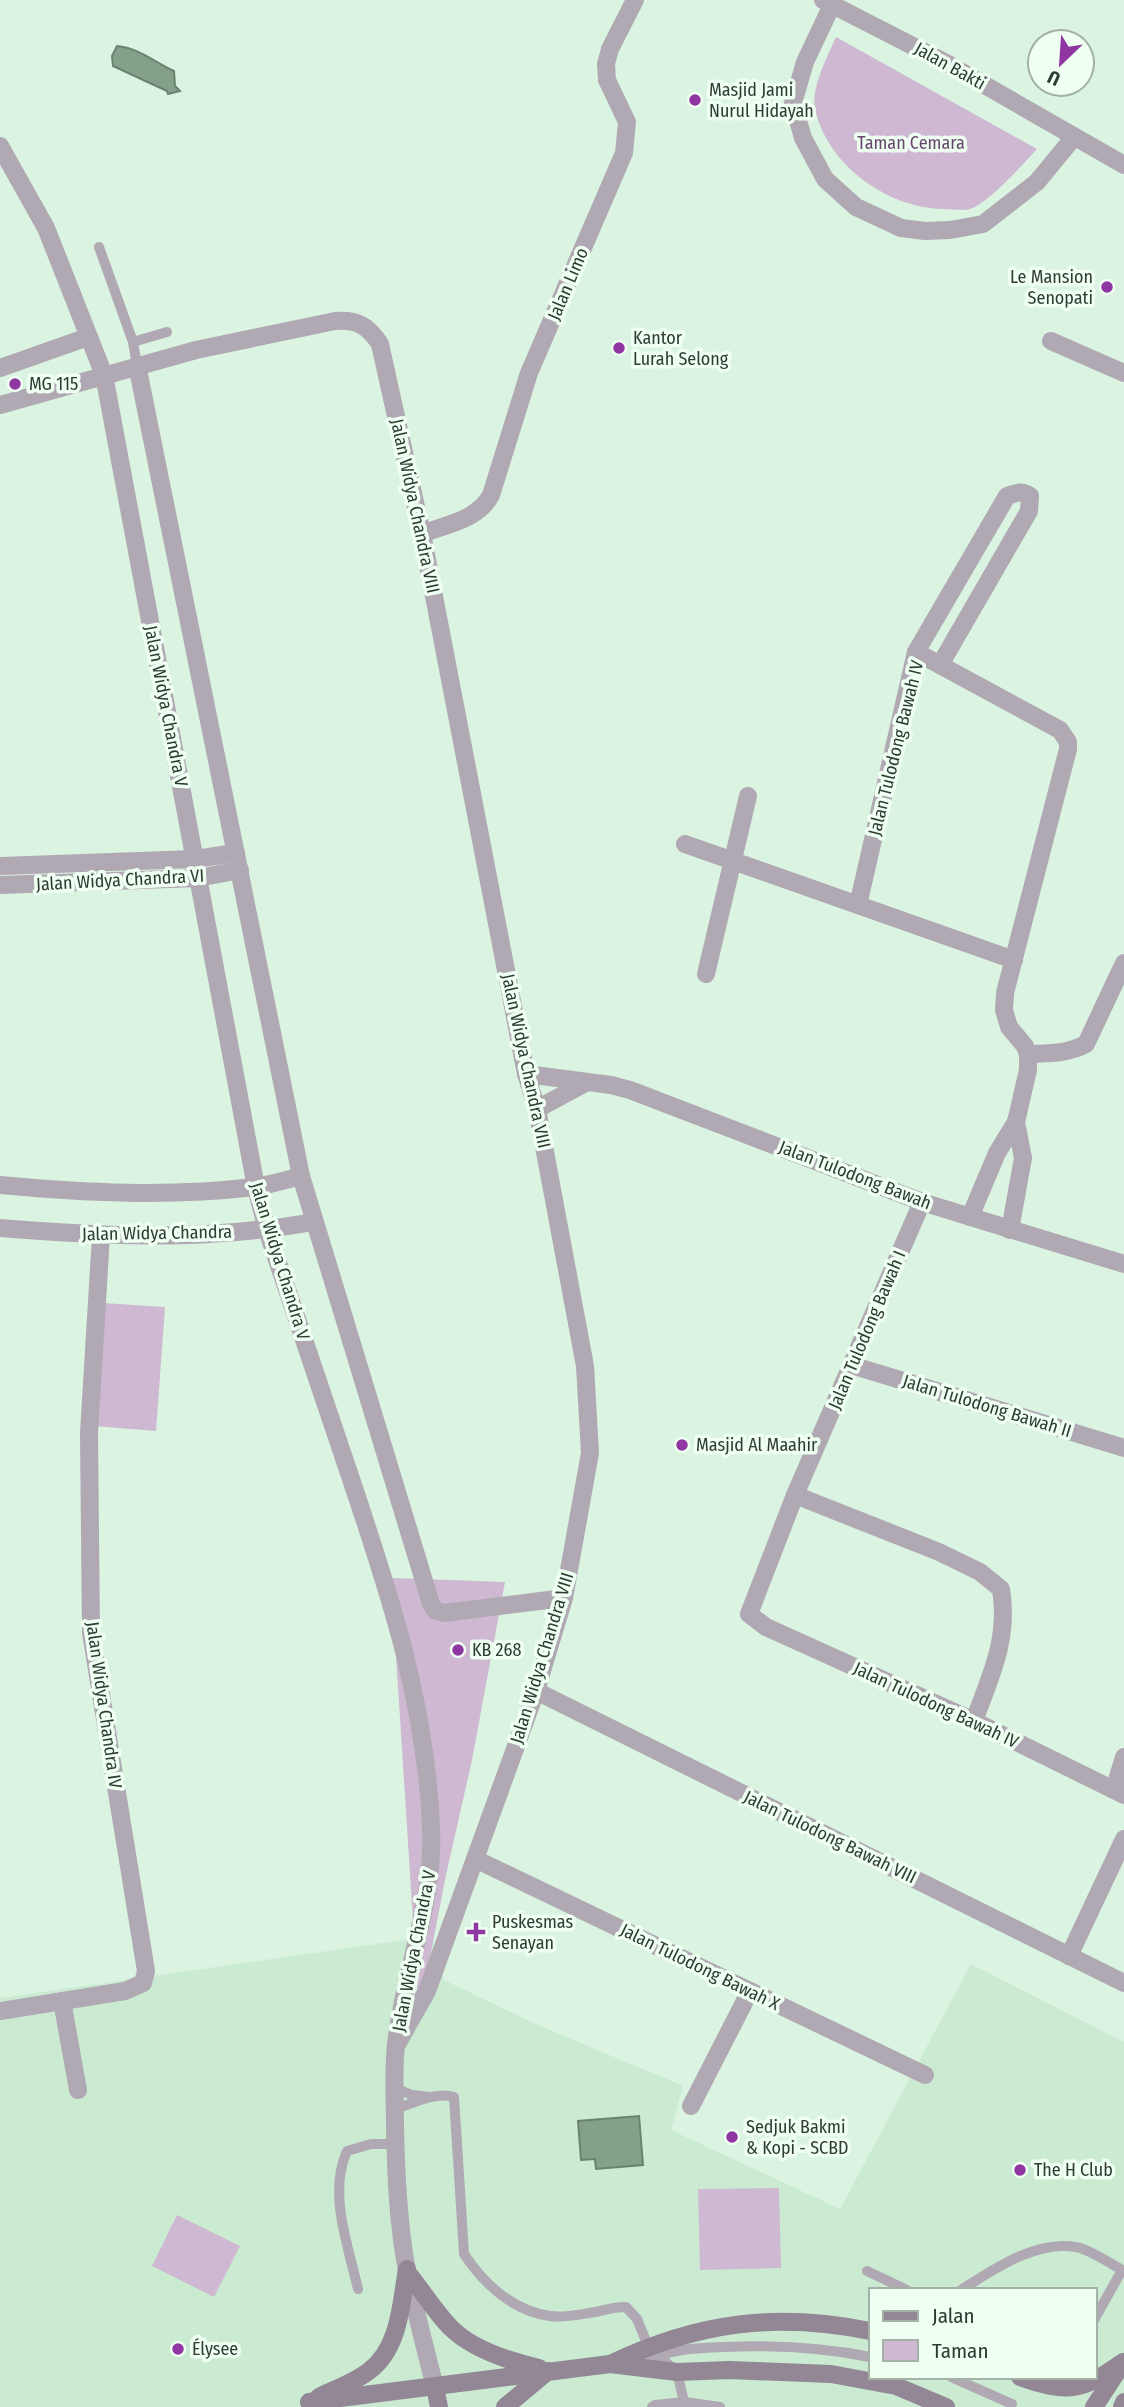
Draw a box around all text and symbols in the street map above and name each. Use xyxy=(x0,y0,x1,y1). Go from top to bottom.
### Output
north arrow xyxy=(1026,28,1096,98)
street label: Jalan Bakti xyxy=(910,37,990,95)
text: U xyxy=(1044,65,1064,91)
place label: Masjid Jami Nurul Hidayah xyxy=(709,79,814,122)
marker: Masjid Jami Nurul Hidayah xyxy=(687,92,703,108)
park label: Taman Cemara xyxy=(857,132,965,154)
street label: Jalan Limo xyxy=(543,244,593,324)
place label: Le Mansion Senopati xyxy=(1010,266,1093,309)
marker: Le Mansion Senopati xyxy=(1099,279,1115,295)
place label: Kantor Lurah Selong xyxy=(633,327,729,370)
marker: Kantor Lurah Selong xyxy=(611,340,627,356)
place label: MG 115 xyxy=(29,373,78,395)
marker: MG 115 xyxy=(7,376,23,392)
street label: Jalan Widya Chandra VIII xyxy=(386,417,444,595)
street label: Jalan Widya Chandra V xyxy=(140,624,193,789)
street label: Jalan Tulodong Bawah IV xyxy=(864,657,929,838)
street label: Jalan Widya Chandra VI xyxy=(35,865,205,895)
street label: Jalan Widya Chandra VIII xyxy=(497,972,555,1150)
street label: Jalan Tulodong Bawah xyxy=(776,1136,934,1214)
street label: Jalan Widya Chandra V xyxy=(246,1180,315,1343)
street label: Jalan Widya Chandra xyxy=(82,1221,232,1245)
street label: Jalan Tulodong Bawah I xyxy=(824,1247,910,1413)
street label: Jalan Tulodong Bawah II xyxy=(900,1370,1074,1442)
place label: Masjid Al Maahir xyxy=(696,1434,818,1456)
marker: Masjid Al Maahir xyxy=(674,1437,690,1453)
street label: Jalan Widya Chandra VIII xyxy=(505,1570,579,1746)
street label: Jalan Widya Chandra IV xyxy=(81,1620,127,1791)
place label: KB 268 xyxy=(472,1639,521,1661)
marker: KB 268 xyxy=(450,1642,466,1658)
street label: Jalan Tulodong Bawah IV xyxy=(850,1657,1023,1753)
street label: Jalan Tulodong Bawah VIII xyxy=(740,1786,920,1888)
street label: Jalan Widya Chandra V xyxy=(388,1868,441,2033)
place label: Puskesmas Senayan xyxy=(492,1911,573,1954)
street label: Jalan Tulodong Bawah X xyxy=(617,1919,784,2015)
marker: Puskesmas Senayan xyxy=(466,1922,486,1942)
place label: Sedjuk Bakmi & Kopi - SCBD xyxy=(746,2116,849,2159)
marker: Sedjuk Bakmi & Kopi - SCBD xyxy=(724,2129,740,2145)
place label: The H Club xyxy=(1034,2159,1113,2181)
marker: The H Club xyxy=(1012,2162,1028,2178)
legend xyxy=(869,2288,1096,2379)
text: Jalan xyxy=(932,2303,975,2329)
place label: Élysee xyxy=(192,2337,238,2360)
text: Taman xyxy=(932,2338,988,2364)
marker: Élysee xyxy=(170,2341,186,2357)

